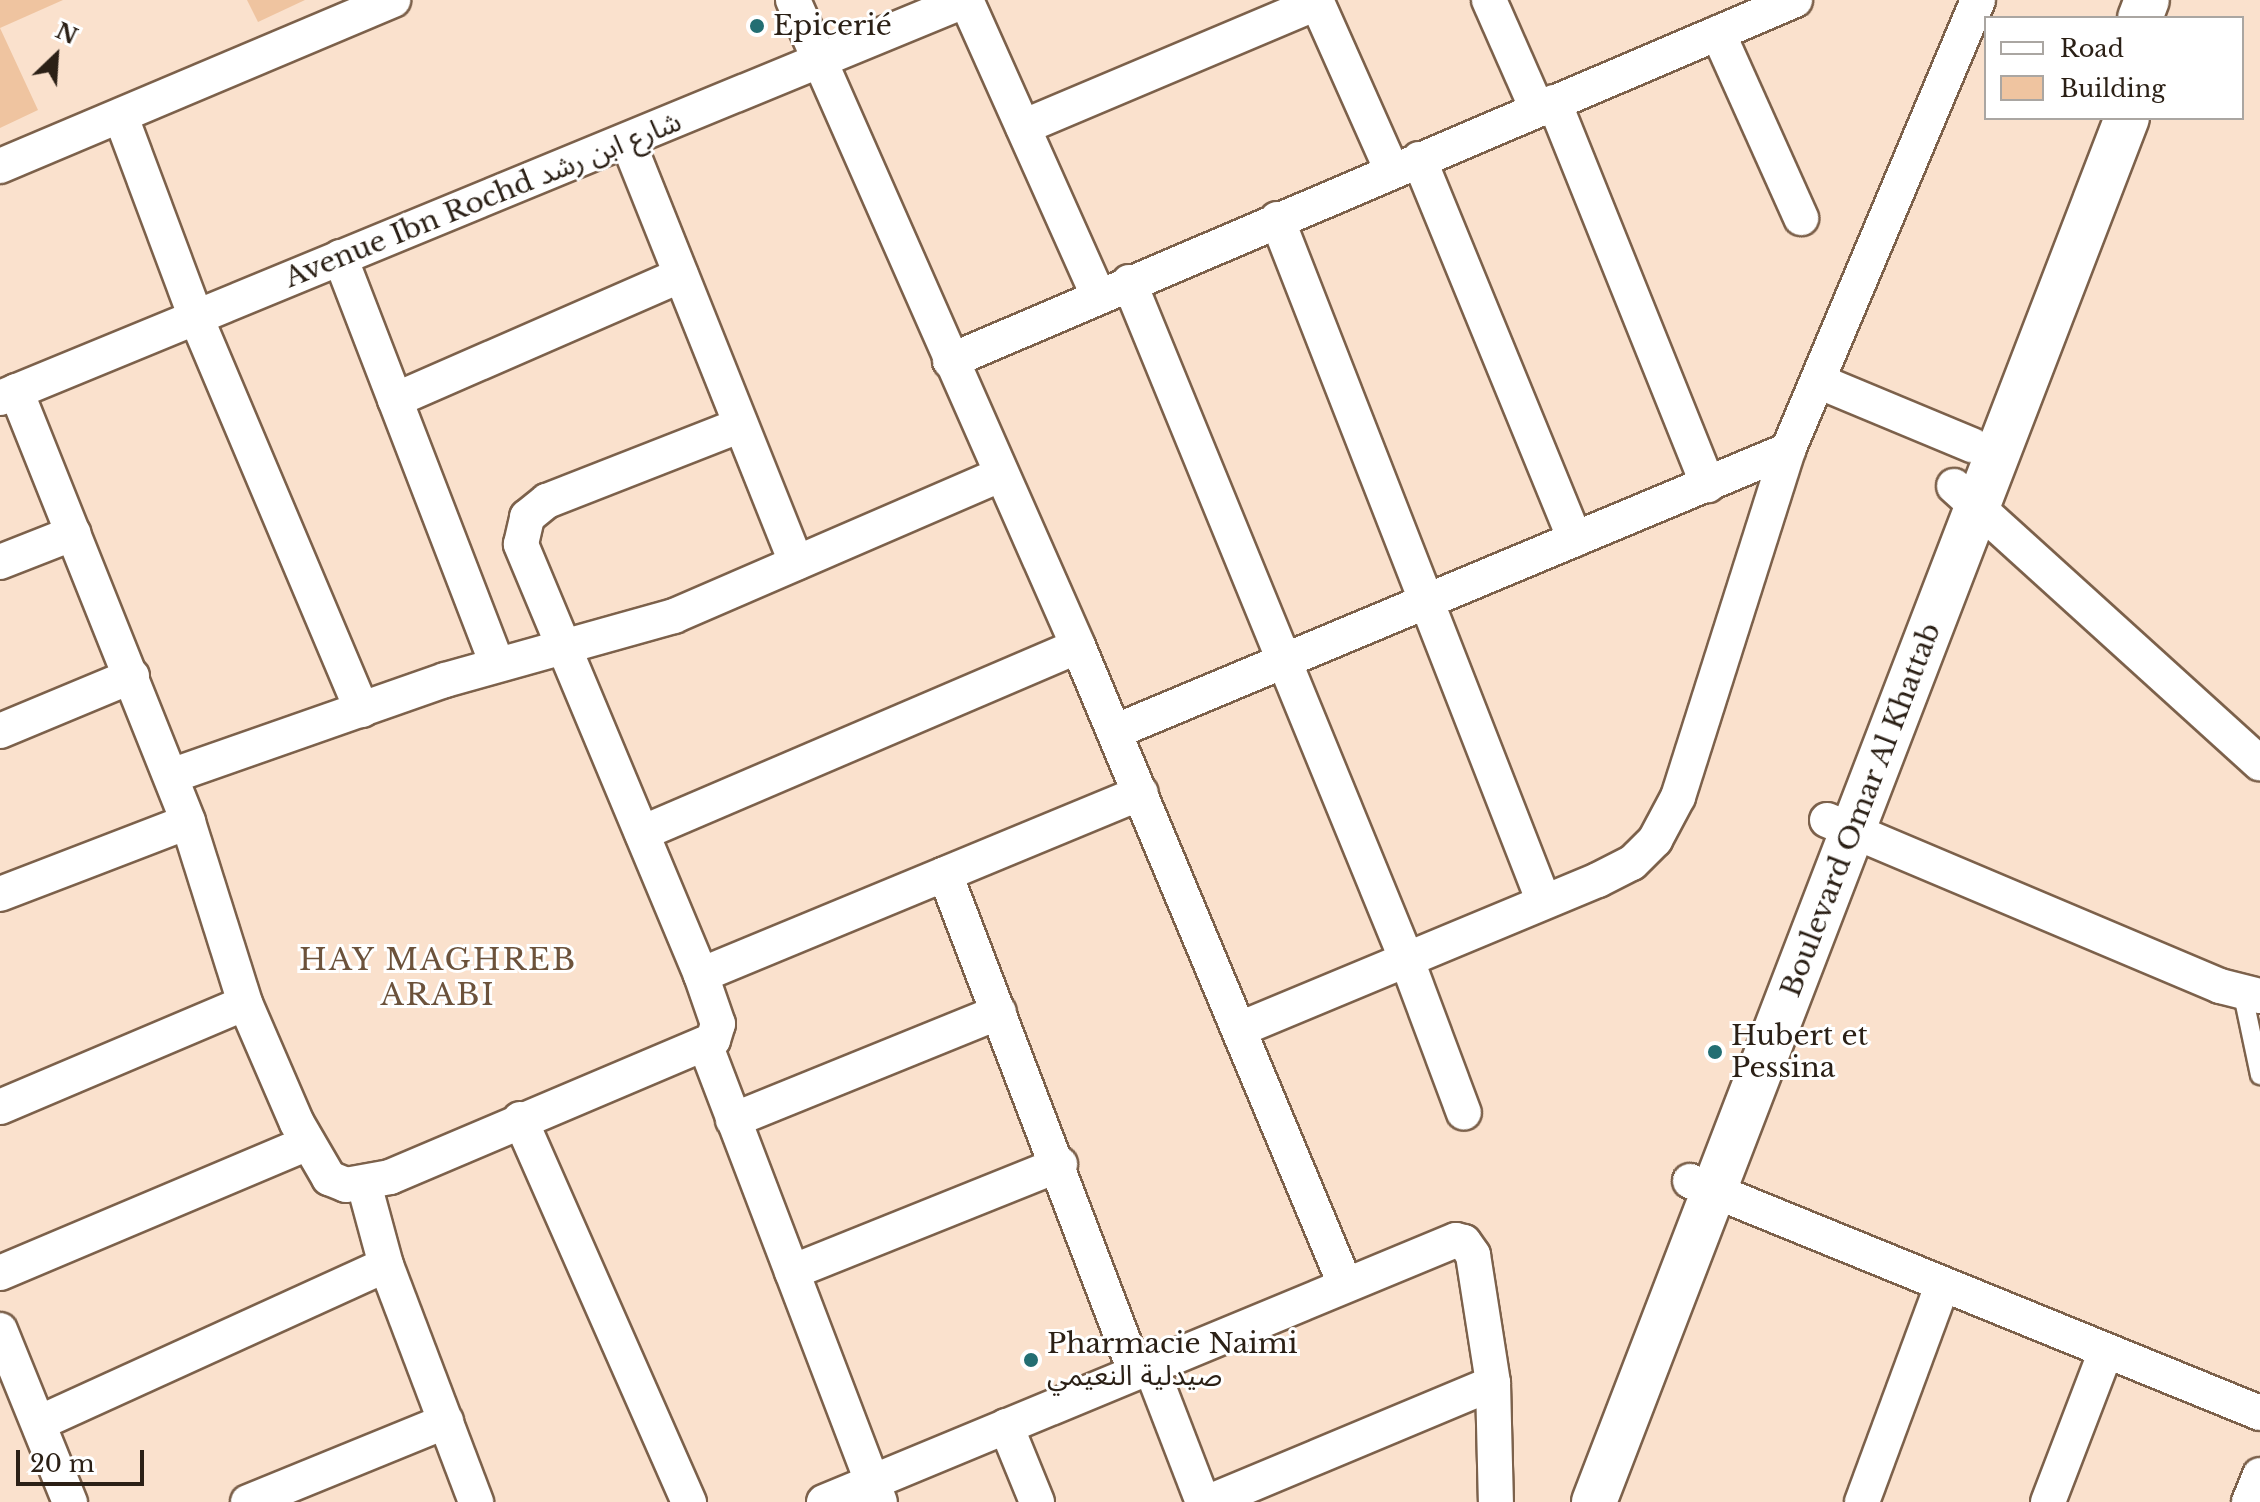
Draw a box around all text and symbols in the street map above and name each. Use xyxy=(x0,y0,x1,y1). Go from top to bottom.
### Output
place label: Epicerié xyxy=(773,9,892,43)
north arrow xyxy=(16,16,96,96)
legend xyxy=(1984,16,2244,120)
text: N xyxy=(51,17,81,50)
marker: Epicerié xyxy=(748,17,766,35)
text: Road xyxy=(2060,34,2124,63)
text: Building xyxy=(2060,74,2166,103)
street label: Avenue Ibn Rochd شارع ابن رشد xyxy=(280,105,686,295)
street label: Boulevard Omar Al Khattab xyxy=(1774,618,1948,1002)
district label: HAY MAGHREB ARABI xyxy=(299,942,577,1012)
place label: Hubert et Pessina xyxy=(1731,1019,1868,1085)
marker: Hubert et Pessina xyxy=(1706,1043,1724,1061)
place label: Pharmacie Naimi صيدلية النعيمي xyxy=(1047,1327,1297,1393)
marker: Pharmacie Naimi صيدلية النعيمي xyxy=(1022,1351,1040,1369)
scale bar xyxy=(20,1434,148,1484)
text: 20 m xyxy=(30,1449,95,1478)

